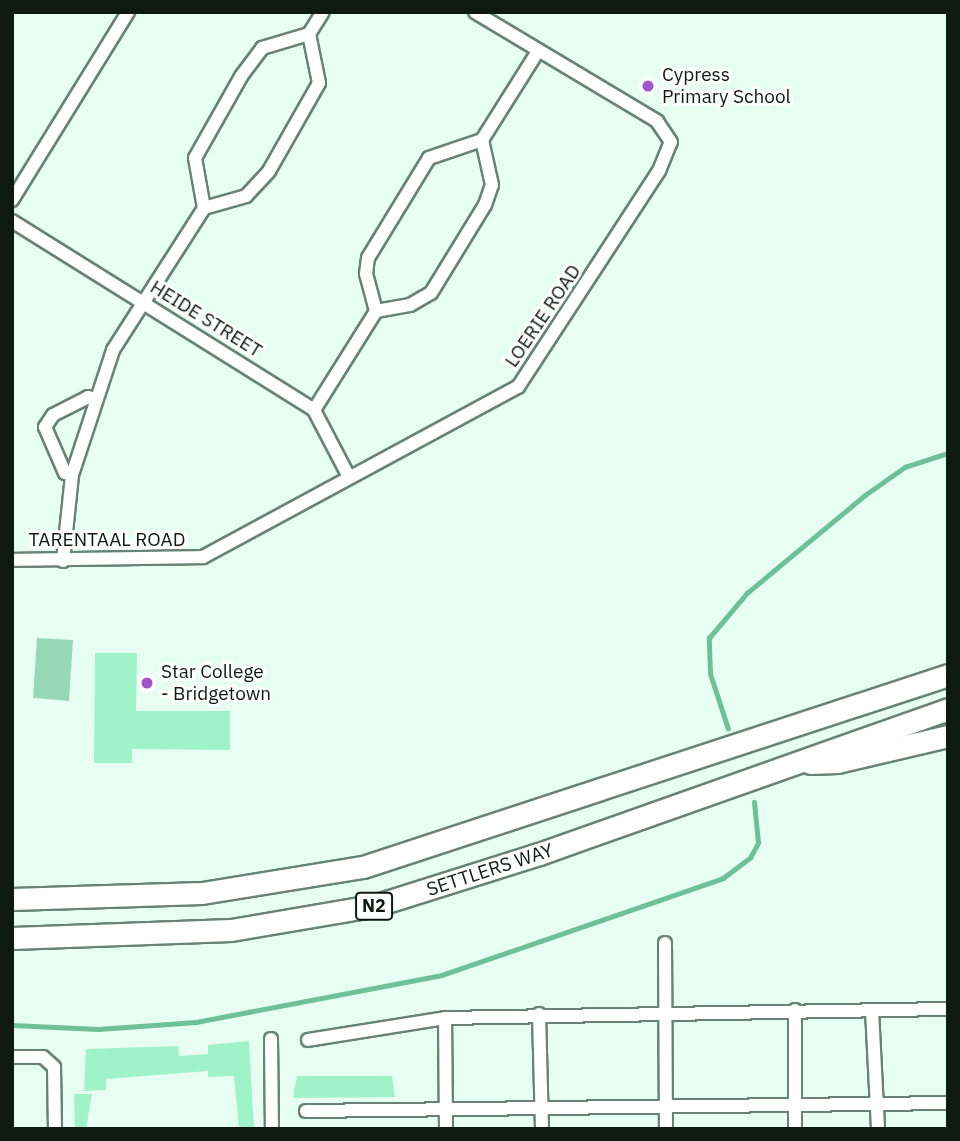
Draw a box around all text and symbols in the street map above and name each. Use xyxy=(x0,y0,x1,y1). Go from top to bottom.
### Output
place label: Cypress Primary School xyxy=(662,64,791,108)
marker: Cypress Primary School xyxy=(640,78,656,94)
street label: LOERIE ROAD xyxy=(500,260,586,372)
street label: HEIDE STREET xyxy=(146,276,266,362)
street label: TARENTAAL ROAD xyxy=(29,529,185,551)
place label: Star College - Bridgetown xyxy=(161,661,271,705)
marker: Star College - Bridgetown xyxy=(139,675,155,691)
street label: SETTLERS WAY xyxy=(424,839,556,901)
road number: N2 xyxy=(355,891,393,920)

